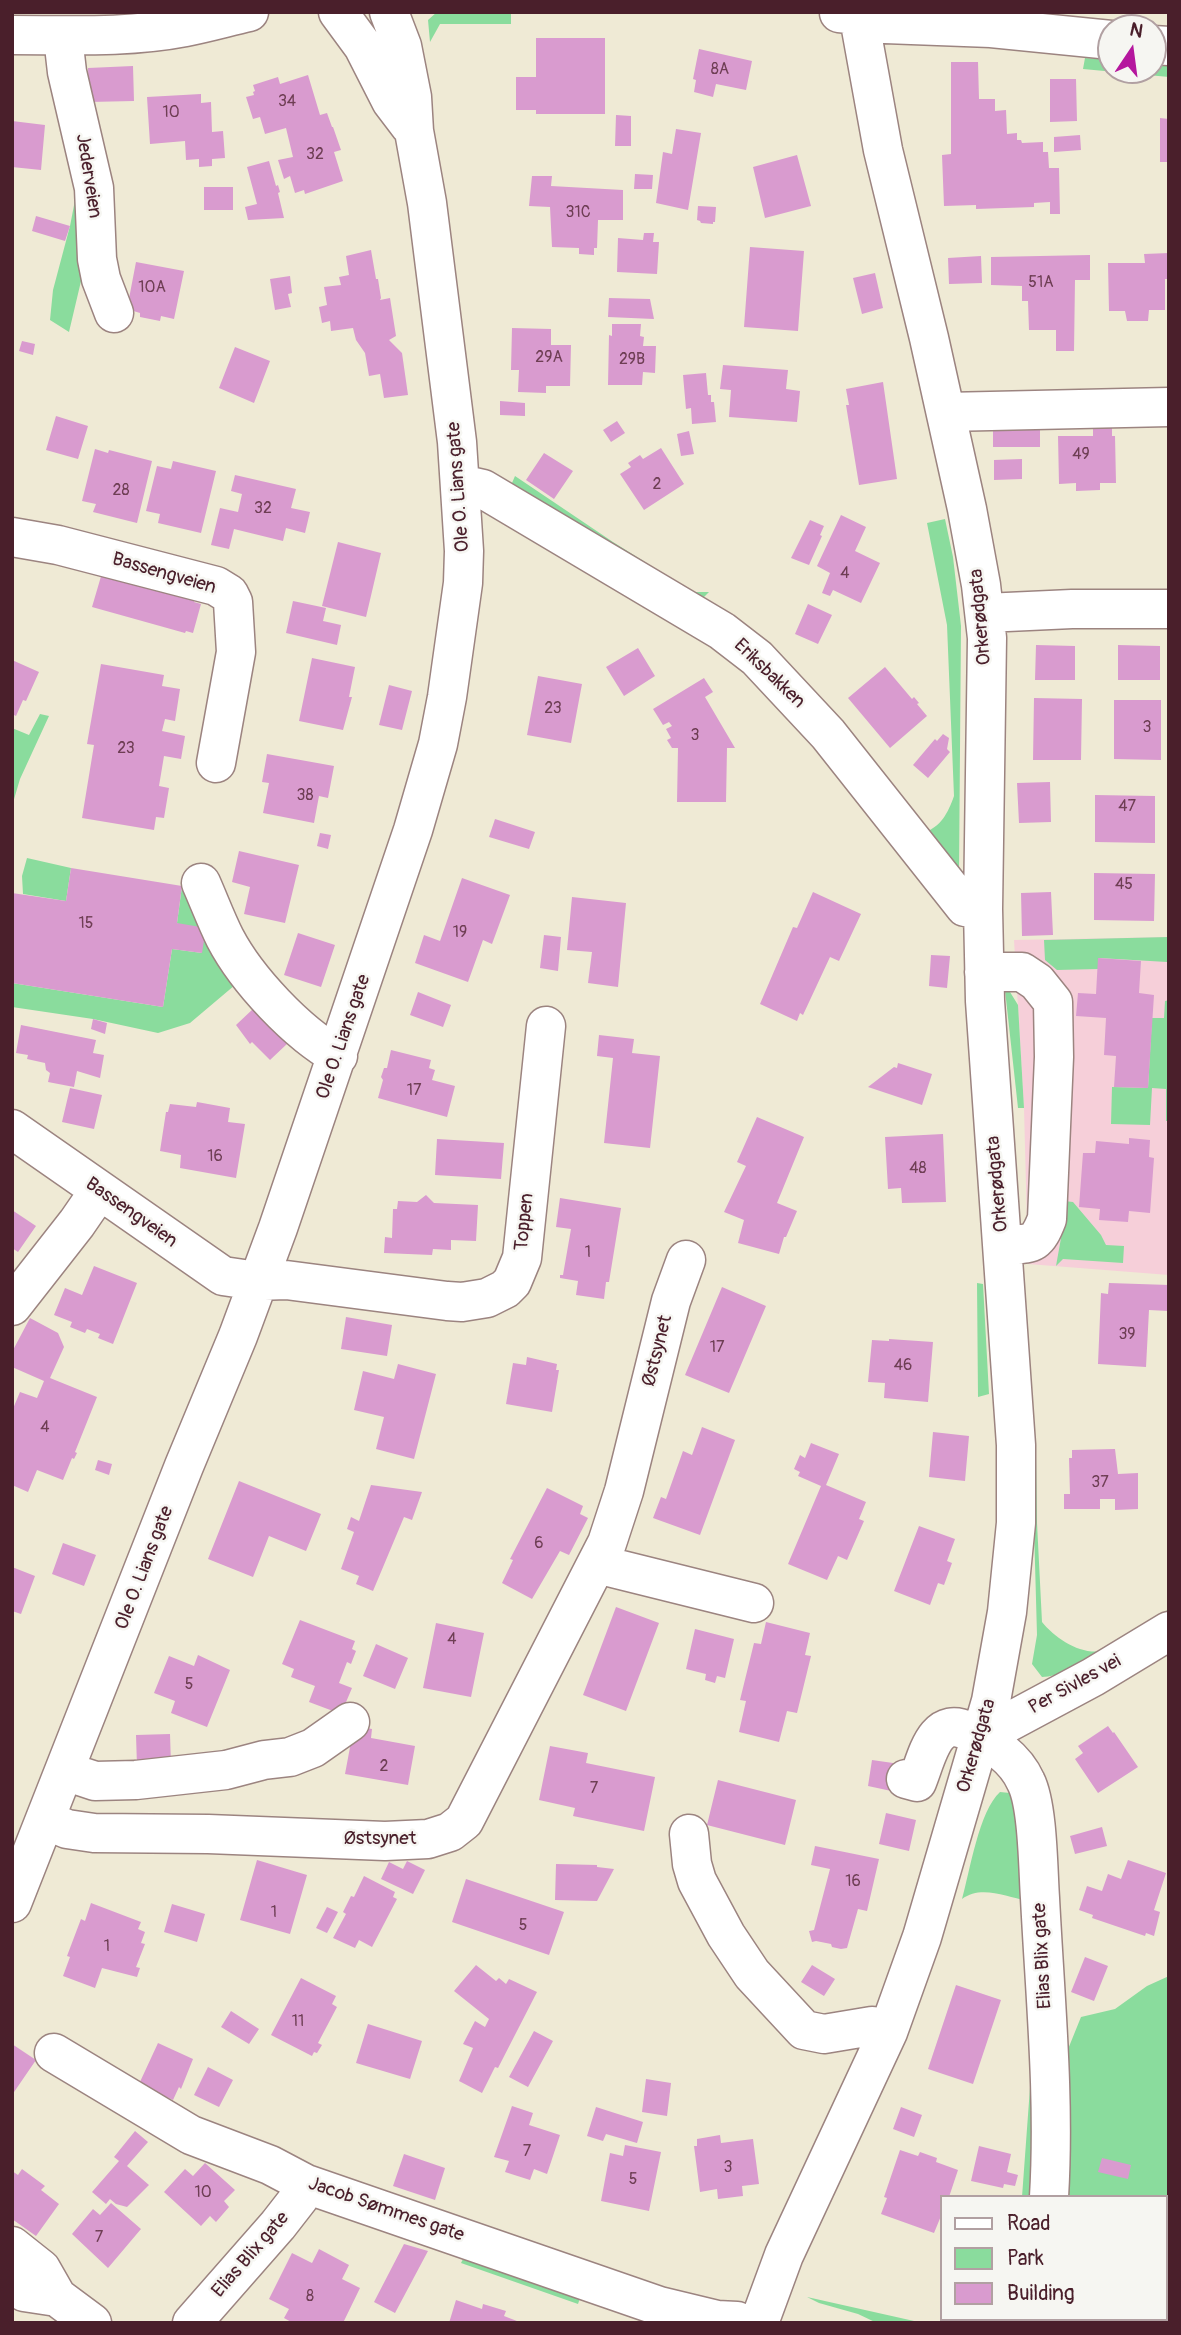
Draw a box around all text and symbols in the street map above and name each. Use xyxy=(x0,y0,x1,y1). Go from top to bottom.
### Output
north arrow xyxy=(1097,14,1167,84)
text: N xyxy=(1127,17,1145,44)
house number: 8A xyxy=(711,60,729,80)
house number: 34 xyxy=(278,92,296,112)
house number: 10 xyxy=(162,103,180,123)
street label: Jederveien xyxy=(70,132,106,220)
house number: 32 xyxy=(306,145,324,165)
house number: 31C xyxy=(565,203,591,223)
house number: 51A xyxy=(1028,273,1054,293)
house number: 10A xyxy=(138,278,166,298)
house number: 29A xyxy=(535,348,563,368)
house number: 29B xyxy=(619,350,645,370)
street label: Ole O. Lians gate xyxy=(443,421,475,553)
house number: 49 xyxy=(1072,445,1090,465)
house number: 2 xyxy=(653,475,661,495)
house number: 28 xyxy=(112,481,130,501)
house number: 32 xyxy=(254,499,272,519)
street label: Bassengveien xyxy=(109,548,219,600)
house number: 4 xyxy=(840,564,850,584)
street label: Orkerødgata xyxy=(965,568,997,666)
street label: Eriksbakken xyxy=(729,634,809,714)
house number: 23 xyxy=(544,699,562,719)
house number: 3 xyxy=(1143,718,1151,738)
house number: 3 xyxy=(691,726,699,746)
house number: 23 xyxy=(117,739,135,759)
house number: 38 xyxy=(297,786,313,806)
house number: 47 xyxy=(1118,797,1136,817)
house number: 45 xyxy=(1115,875,1133,895)
house number: 15 xyxy=(79,914,93,934)
house number: 19 xyxy=(453,923,467,943)
street label: Ole O. Lians gate xyxy=(312,972,376,1102)
house number: 17 xyxy=(407,1081,421,1101)
street label: Orkerødgata xyxy=(982,1135,1014,1233)
house number: 16 xyxy=(207,1147,223,1167)
house number: 48 xyxy=(909,1159,927,1179)
street label: Bassengveien xyxy=(81,1173,181,1253)
street label: Toppen xyxy=(511,1192,539,1252)
house number: 1 xyxy=(585,1243,591,1263)
street label: Østsynet xyxy=(638,1313,678,1389)
house number: 39 xyxy=(1118,1325,1136,1345)
house number: 17 xyxy=(710,1338,724,1358)
house number: 46 xyxy=(894,1356,912,1376)
house number: 4 xyxy=(40,1418,50,1438)
house number: 37 xyxy=(1091,1473,1109,1493)
street label: Ole O. Lians gate xyxy=(111,1503,179,1633)
house number: 6 xyxy=(534,1534,544,1554)
house number: 4 xyxy=(447,1630,457,1650)
street label: Per Sivles vei xyxy=(1025,1650,1125,1720)
house number: 5 xyxy=(185,1675,193,1695)
street label: Orkerødgata xyxy=(953,1696,1001,1796)
house number: 2 xyxy=(380,1757,388,1777)
house number: 7 xyxy=(590,1779,598,1799)
street label: Østsynet xyxy=(344,1828,416,1850)
house number: 16 xyxy=(845,1872,861,1892)
street label: Elias Blix gate xyxy=(1029,1902,1057,2010)
house number: 1 xyxy=(271,1903,277,1923)
house number: 5 xyxy=(519,1916,527,1936)
house number: 1 xyxy=(104,1937,110,1957)
house number: 11 xyxy=(292,2012,304,2032)
house number: 7 xyxy=(523,2142,531,2162)
house number: 3 xyxy=(724,2158,732,2178)
house number: 5 xyxy=(629,2170,637,2190)
street label: Jacob Sømmes gate xyxy=(305,2173,467,2247)
house number: 10 xyxy=(194,2183,212,2203)
legend xyxy=(940,2195,1167,2321)
street label: Elias Blix gate xyxy=(208,2207,294,2303)
text: Road xyxy=(1007,2210,1051,2237)
house number: 7 xyxy=(95,2228,103,2248)
text: Park xyxy=(1007,2245,1044,2272)
text: Building xyxy=(1007,2280,1074,2307)
house number: 8 xyxy=(306,2287,314,2307)

